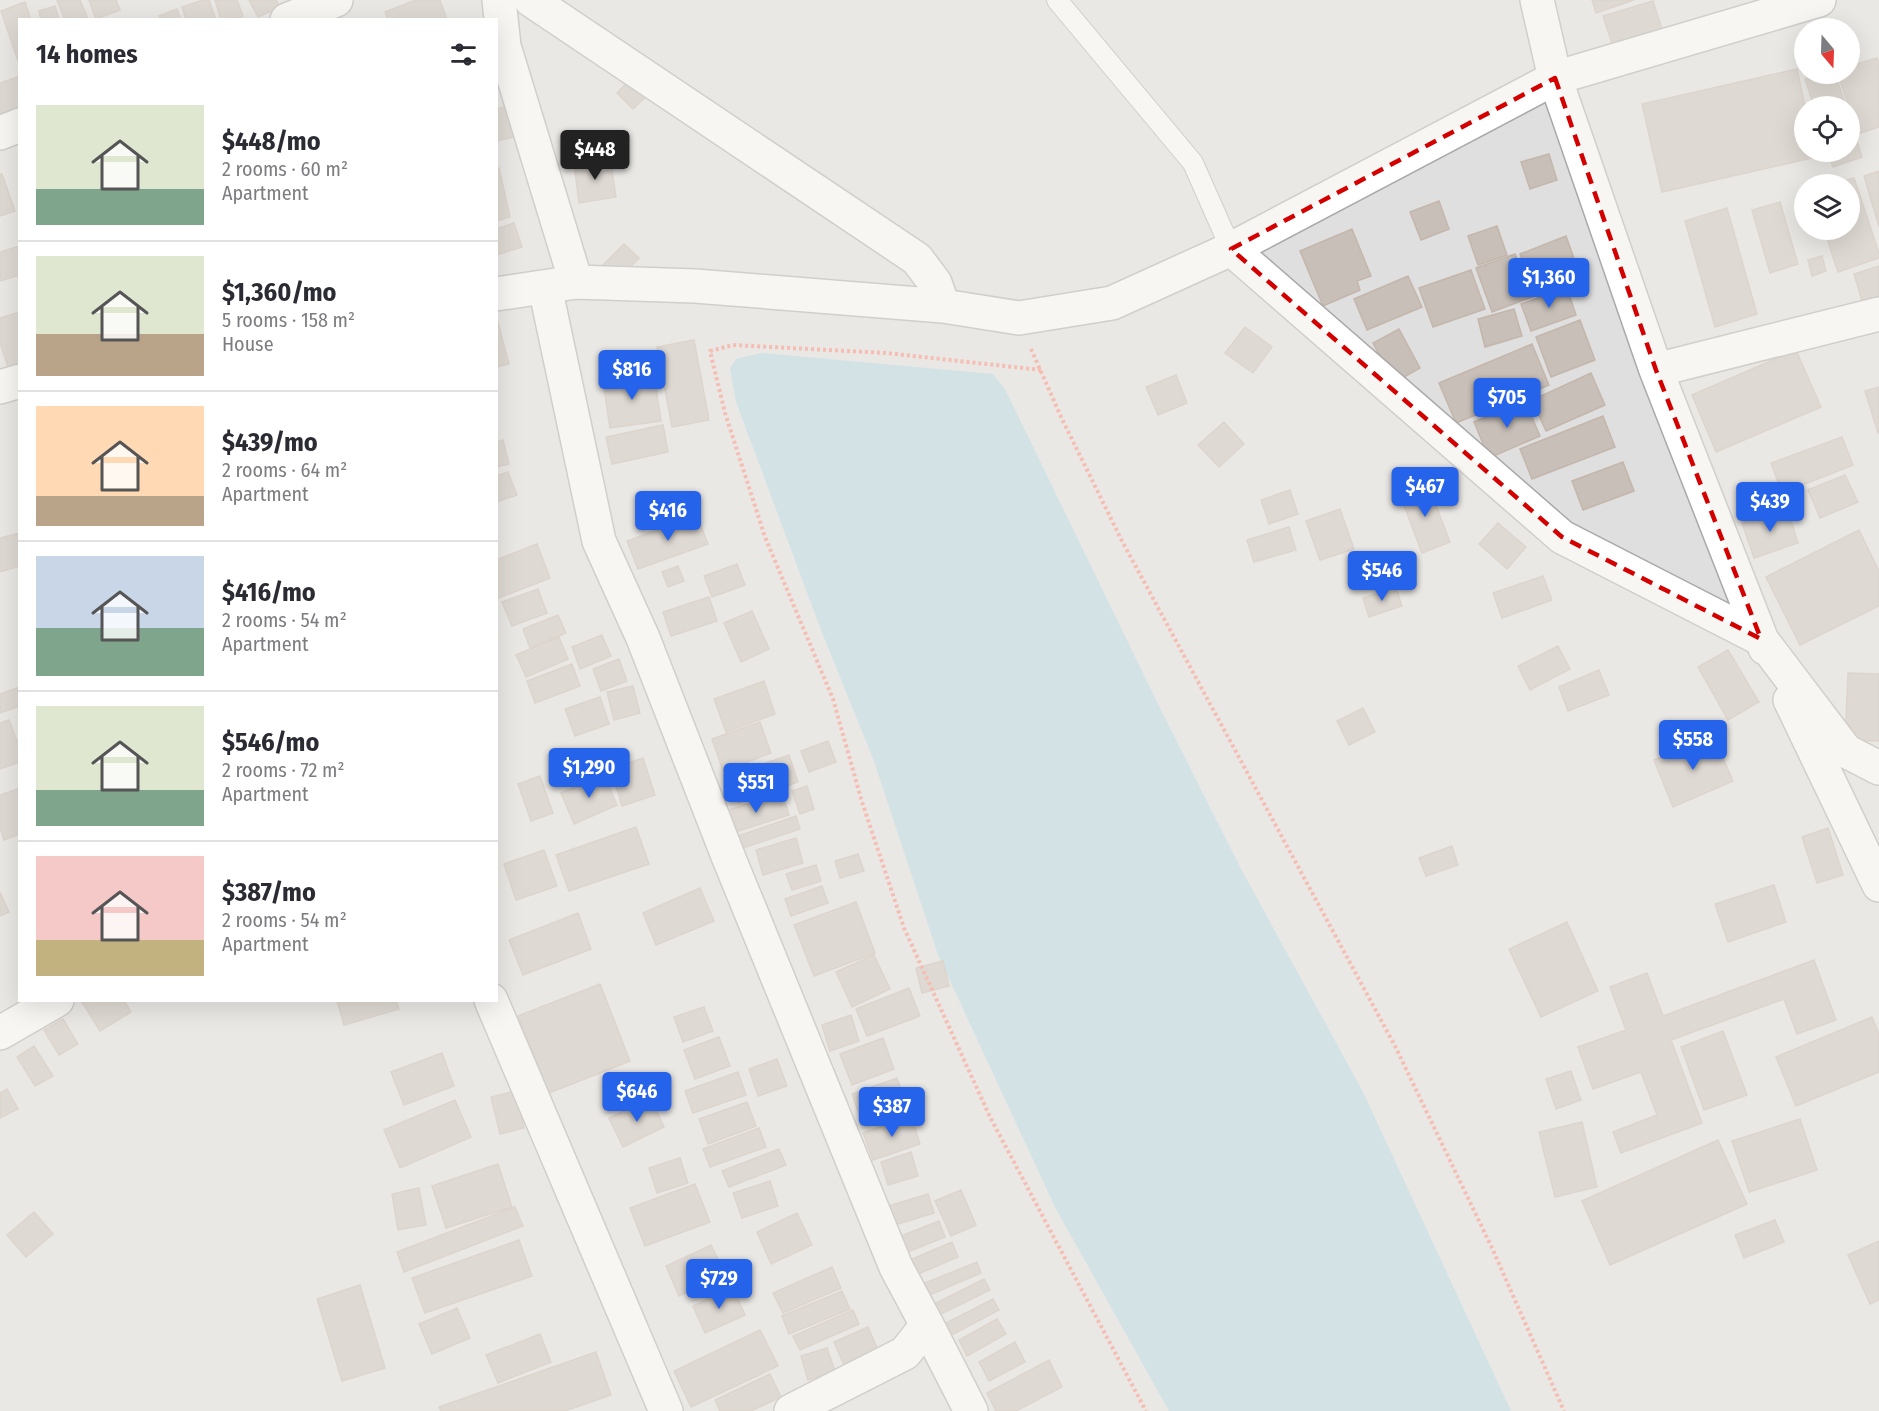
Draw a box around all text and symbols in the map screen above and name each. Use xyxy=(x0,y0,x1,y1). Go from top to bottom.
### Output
north arrow xyxy=(1794,18,1860,84)
map controls xyxy=(1794,18,1860,240)
icon: filters xyxy=(447,38,480,71)
text: 14 homes xyxy=(36,39,138,70)
button: locate xyxy=(1794,96,1860,162)
text: $448/mo xyxy=(222,126,321,157)
icon: home xyxy=(84,129,156,201)
pin: $448 xyxy=(559,130,631,181)
text: $448 xyxy=(574,137,616,161)
text: 2 rooms · 60 m² xyxy=(222,157,348,181)
button: layers xyxy=(1794,174,1860,240)
text: Apartment xyxy=(222,181,309,205)
pin: $1,360 xyxy=(1500,258,1598,309)
text: $1,360 xyxy=(1522,265,1576,289)
text: $1,360/mo xyxy=(222,277,337,308)
icon: home xyxy=(84,280,156,352)
text: 5 rooms · 158 m² xyxy=(222,308,355,332)
text: House xyxy=(222,332,274,356)
pin: $816 xyxy=(596,350,668,401)
text: $816 xyxy=(613,357,651,381)
pin: $705 xyxy=(1471,378,1543,429)
text: $705 xyxy=(1488,385,1526,409)
text: $439/mo xyxy=(222,427,318,458)
icon: home xyxy=(84,430,156,502)
text: 2 rooms · 64 m² xyxy=(222,458,347,482)
pin: $467 xyxy=(1389,467,1461,518)
text: $467 xyxy=(1406,474,1444,498)
text: Apartment xyxy=(222,482,309,506)
pin: $439 xyxy=(1734,482,1806,533)
text: $439 xyxy=(1750,489,1790,513)
pin: $416 xyxy=(632,491,704,542)
text: $416 xyxy=(649,498,687,522)
pin: $546 xyxy=(1346,551,1418,602)
text: $546 xyxy=(1362,558,1402,582)
text: $416/mo xyxy=(222,577,316,608)
icon: home xyxy=(84,580,156,652)
text: 2 rooms · 54 m² xyxy=(222,608,347,632)
text: Apartment xyxy=(222,632,309,656)
pin: $558 xyxy=(1657,720,1729,771)
text: $546/mo xyxy=(222,727,319,758)
text: $558 xyxy=(1673,727,1713,751)
icon: home xyxy=(84,730,156,802)
pin: $1,290 xyxy=(540,748,638,799)
text: $1,290 xyxy=(563,755,615,779)
text: 2 rooms · 72 m² xyxy=(222,758,344,782)
pin: $551 xyxy=(720,763,792,814)
text: $551 xyxy=(738,770,774,794)
text: Apartment xyxy=(222,782,309,806)
text: $387/mo xyxy=(222,877,316,908)
icon: home xyxy=(84,880,156,952)
text: 2 rooms · 54 m² xyxy=(222,908,347,932)
text: Apartment xyxy=(222,932,309,956)
pin: $646 xyxy=(601,1072,673,1123)
text: $646 xyxy=(616,1079,658,1103)
pin: $387 xyxy=(856,1087,928,1138)
text: $387 xyxy=(873,1094,911,1118)
pin: $729 xyxy=(683,1259,755,1310)
text: $729 xyxy=(700,1266,738,1290)

